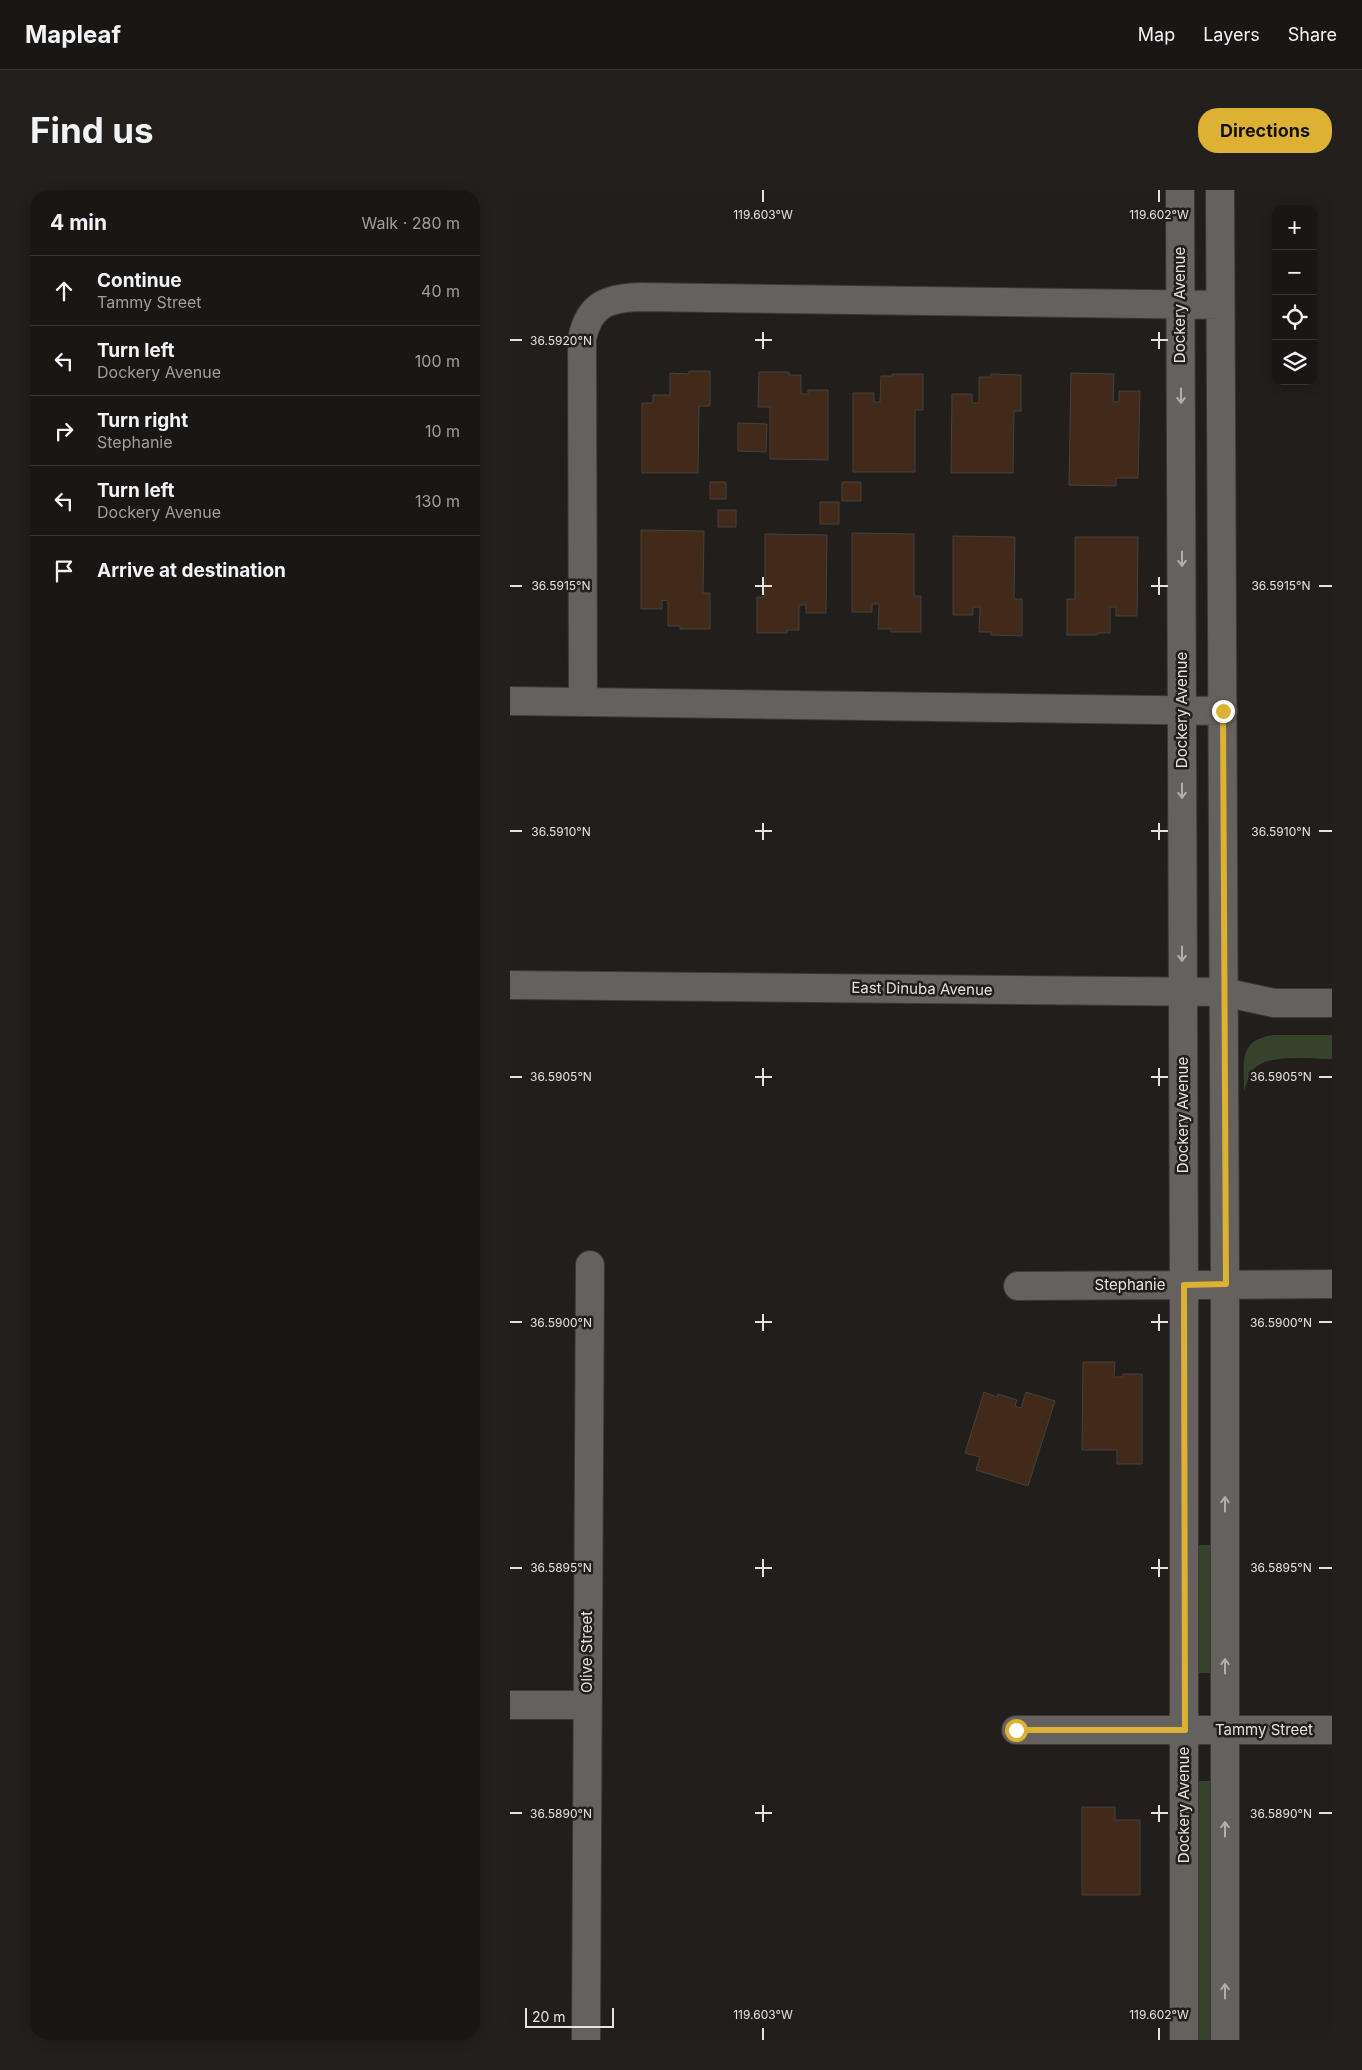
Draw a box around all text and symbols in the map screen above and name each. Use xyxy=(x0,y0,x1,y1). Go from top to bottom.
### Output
text: Mapleaf xyxy=(25,20,121,49)
text: Map xyxy=(1138,24,1175,45)
text: Layers xyxy=(1203,24,1260,45)
text: Share xyxy=(1288,24,1337,45)
button: Directions xyxy=(1198,108,1332,153)
text: Find us xyxy=(30,109,154,151)
map controls xyxy=(1272,205,1317,385)
button: + xyxy=(1272,205,1317,250)
text: 119.603°W xyxy=(733,207,793,222)
text: 119.602°W xyxy=(1129,207,1189,222)
text: 4 min xyxy=(50,210,107,235)
text: Walk · 280 m xyxy=(362,213,460,233)
street label: Dockery Avenue xyxy=(1170,247,1189,363)
button: − xyxy=(1272,250,1317,295)
text: Continue xyxy=(97,269,182,292)
icon: ahead xyxy=(50,277,78,305)
text: 40 m xyxy=(421,281,460,301)
text: Tammy Street xyxy=(97,292,202,312)
button: locate xyxy=(1272,295,1317,340)
text: 36.5920°N xyxy=(530,333,592,348)
text: Turn left xyxy=(97,339,175,362)
button: layers xyxy=(1272,340,1317,385)
icon: left xyxy=(50,347,78,375)
text: 100 m xyxy=(415,351,460,371)
text: Dockery Avenue xyxy=(97,362,221,382)
one-way arrow xyxy=(1176,388,1186,404)
text: Turn right xyxy=(97,409,188,432)
icon: right xyxy=(50,417,78,445)
text: 10 m xyxy=(425,421,460,441)
text: Stephanie xyxy=(97,432,173,452)
text: Turn left xyxy=(97,479,175,502)
icon: left xyxy=(50,487,78,515)
text: 130 m xyxy=(415,491,460,511)
text: Dockery Avenue xyxy=(97,502,221,522)
one-way arrow xyxy=(1177,550,1187,566)
icon: arrive xyxy=(50,557,78,585)
text: Arrive at destination xyxy=(97,559,286,582)
text: 36.5915°N xyxy=(531,578,591,593)
text: 36.5915°N xyxy=(1251,578,1311,593)
street label: Dockery Avenue xyxy=(1172,652,1191,768)
route end xyxy=(1212,700,1235,723)
one-way arrow xyxy=(1177,782,1187,799)
text: 36.5910°N xyxy=(531,824,591,839)
text: 36.5910°N xyxy=(1251,824,1311,839)
one-way arrow xyxy=(1177,945,1187,961)
street label: East Dinuba Avenue xyxy=(851,978,993,999)
street label: Dockery Avenue xyxy=(1173,1057,1192,1173)
text: 36.5905°N xyxy=(530,1069,592,1084)
text: 36.5905°N xyxy=(1250,1069,1312,1084)
street label: Stephanie xyxy=(1095,1275,1165,1294)
text: 36.5900°N xyxy=(530,1315,592,1330)
text: 36.5900°N xyxy=(1250,1315,1312,1330)
one-way arrow xyxy=(1220,1496,1230,1512)
text: 36.5895°N xyxy=(530,1560,592,1575)
text: 36.5895°N xyxy=(1250,1560,1312,1575)
street label: Olive Street xyxy=(577,1611,596,1693)
one-way arrow xyxy=(1220,1659,1230,1675)
route start xyxy=(1005,1719,1028,1742)
street label: Tammy Street xyxy=(1215,1720,1313,1739)
street label: Dockery Avenue xyxy=(1174,1747,1193,1863)
text: 36.5890°N xyxy=(530,1806,592,1821)
text: 36.5890°N xyxy=(1250,1806,1312,1821)
one-way arrow xyxy=(1220,1821,1230,1838)
one-way arrow xyxy=(1220,1984,1230,2000)
scale bar xyxy=(525,2005,614,2028)
text: 119.603°W xyxy=(733,2007,793,2022)
text: 119.602°W xyxy=(1129,2007,1189,2022)
text: 20 m xyxy=(532,2008,566,2025)

